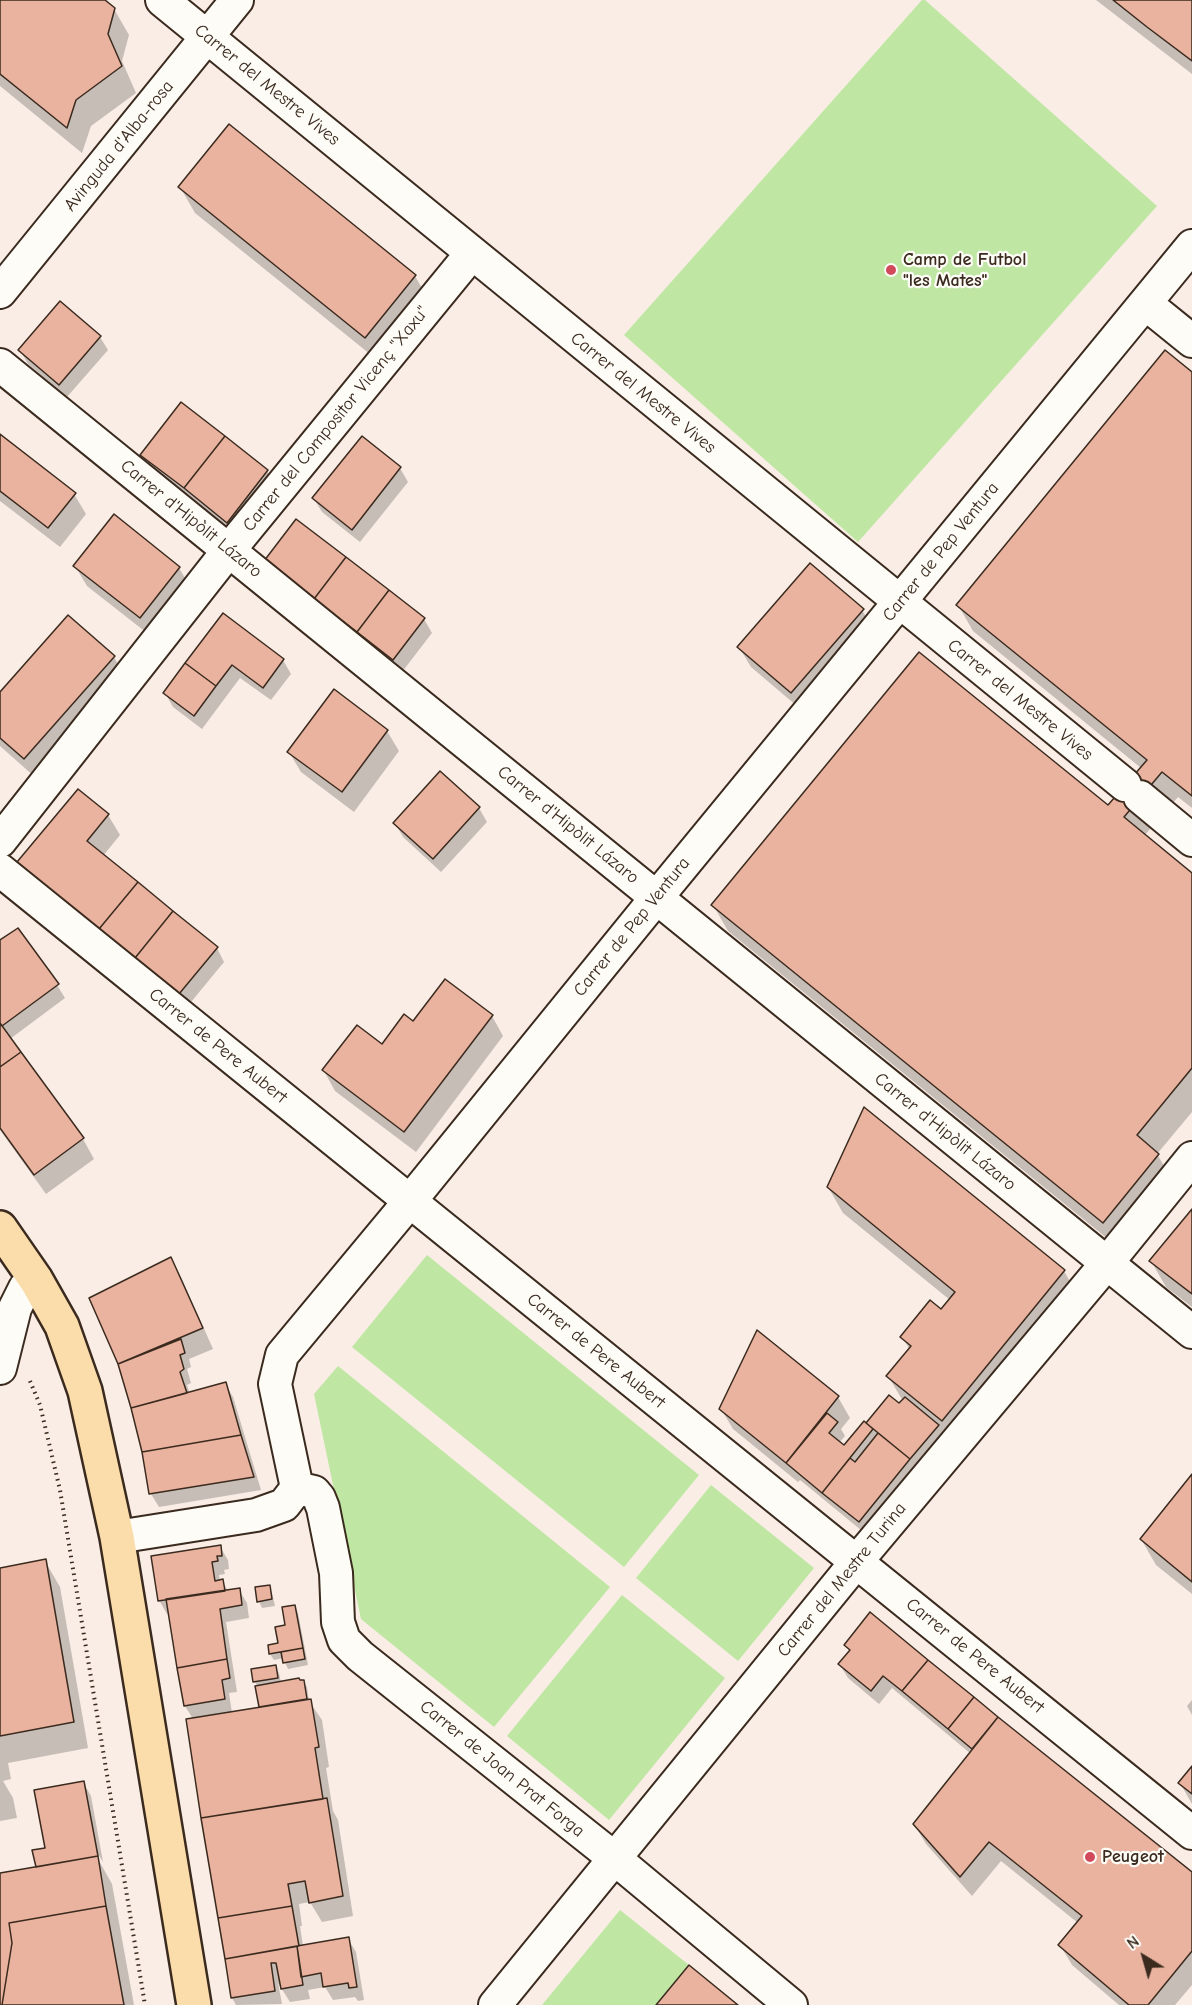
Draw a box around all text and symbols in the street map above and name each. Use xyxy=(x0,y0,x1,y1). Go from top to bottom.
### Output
street label: Carrer del Mestre Vives xyxy=(190,20,344,150)
street label: Avinguda d'Alba-rosa xyxy=(60,76,178,216)
place label: Camp de Futbol "les Mates" xyxy=(903,249,1026,292)
marker: Camp de Futbol "les Mates" xyxy=(884,263,898,277)
street label: Carrer del Compositor Vicenç "Xaxu" xyxy=(238,302,434,536)
street label: Carrer del Mestre Vives xyxy=(566,328,720,458)
street label: Carrer d'Hipòlit Lázaro xyxy=(116,455,266,583)
street label: Carrer de Pep Ventura xyxy=(878,478,1004,626)
street label: Carrer del Mestre Vives xyxy=(943,635,1097,765)
street label: Carrer d'Hipòlit Lázaro xyxy=(493,761,643,889)
street label: Carrer de Pep Ventura xyxy=(569,853,695,1001)
street label: Carrer de Pere Aubert xyxy=(144,984,292,1108)
street label: Carrer d'Hipòlit Lázaro xyxy=(870,1068,1020,1196)
street label: Carrer de Pere Aubert xyxy=(522,1289,670,1413)
street label: Carrer del Mestre Turina xyxy=(773,1498,911,1662)
street label: Carrer de Pere Aubert xyxy=(901,1594,1049,1718)
street label: Carrer de Joan Prat Forga xyxy=(415,1696,589,1842)
place label: Peugeot xyxy=(1102,1846,1164,1868)
marker: Peugeot xyxy=(1083,1850,1097,1864)
north arrow xyxy=(1114,1927,1174,1987)
text: N xyxy=(1124,1932,1143,1953)

